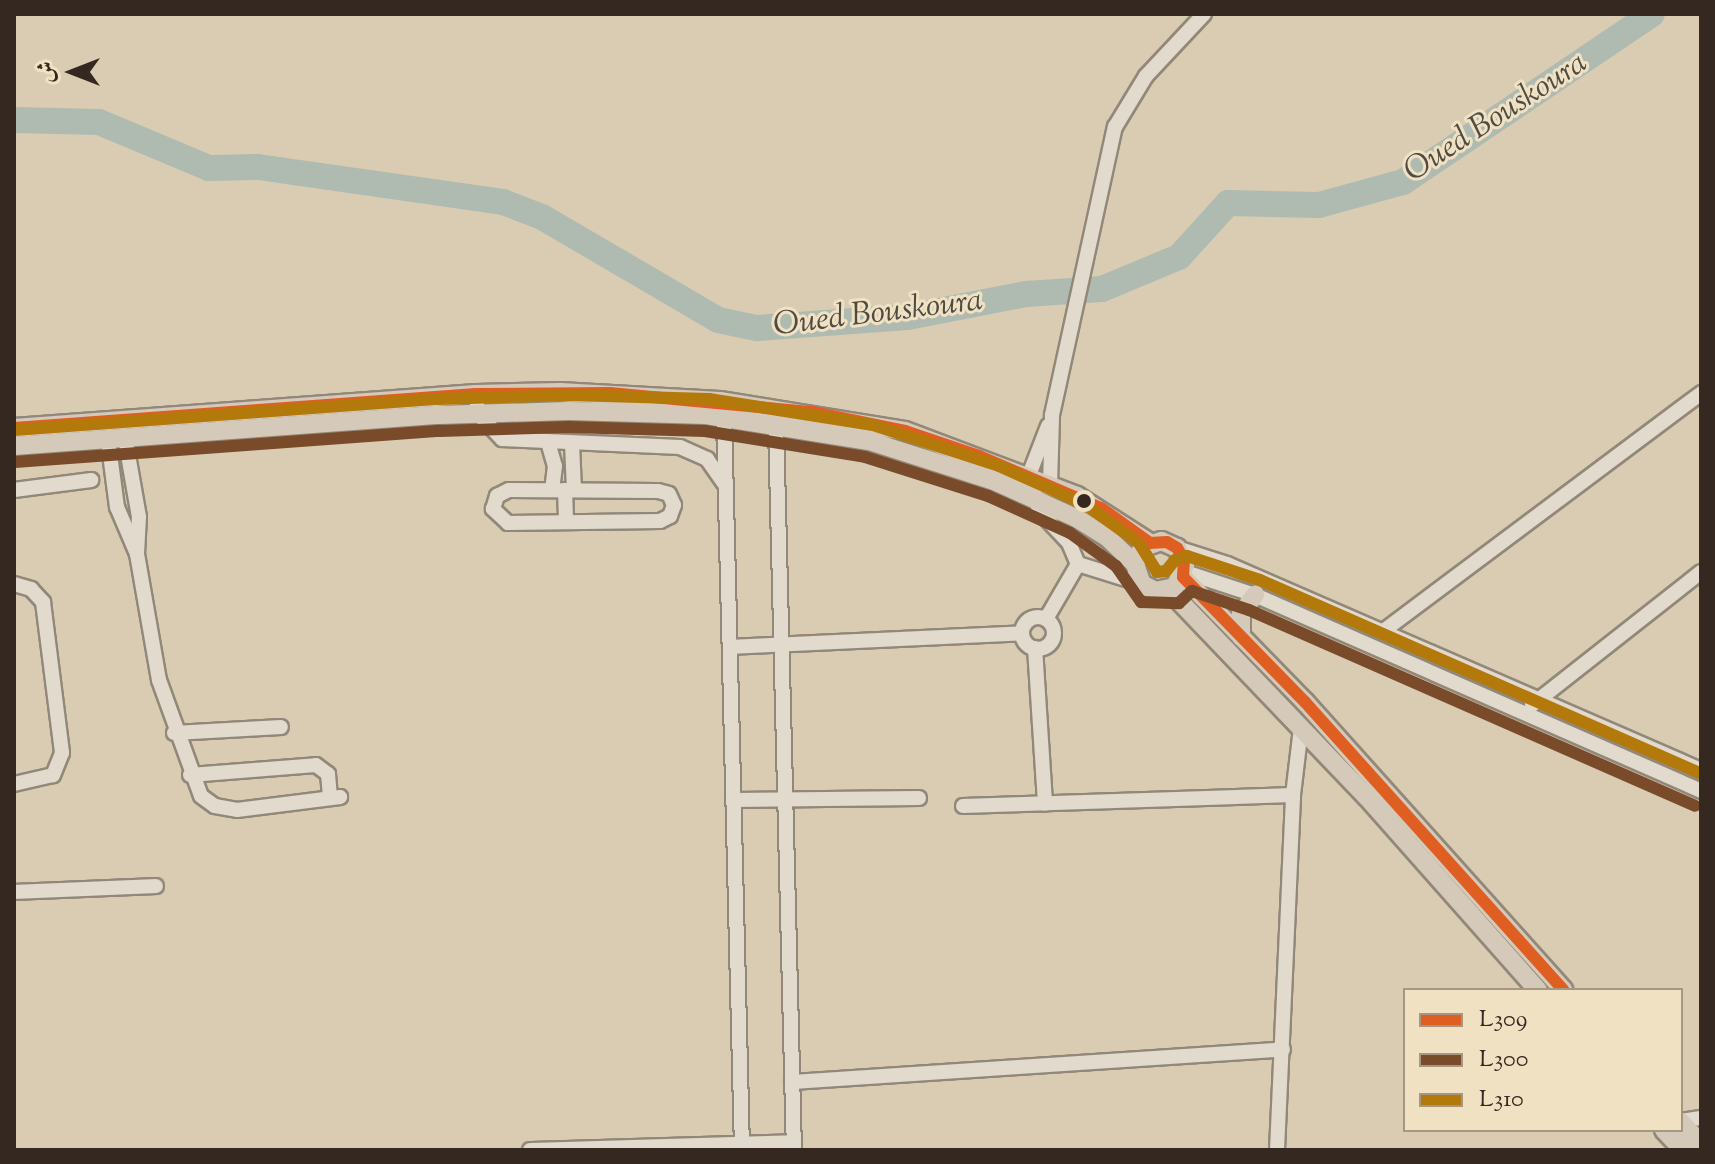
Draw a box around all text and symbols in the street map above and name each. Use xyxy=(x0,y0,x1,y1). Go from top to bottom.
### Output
north arrow xyxy=(32,32,112,112)
water label: Oued Bouskoura xyxy=(1397,45,1595,191)
text: ش xyxy=(32,61,64,83)
water label: Oued Bouskoura xyxy=(771,282,985,346)
unlabelled marker xyxy=(1076,493,1092,509)
legend xyxy=(1403,988,1683,1132)
text: L309 xyxy=(1479,1003,1527,1037)
text: L300 xyxy=(1479,1043,1528,1077)
text: L310 xyxy=(1479,1083,1524,1117)

